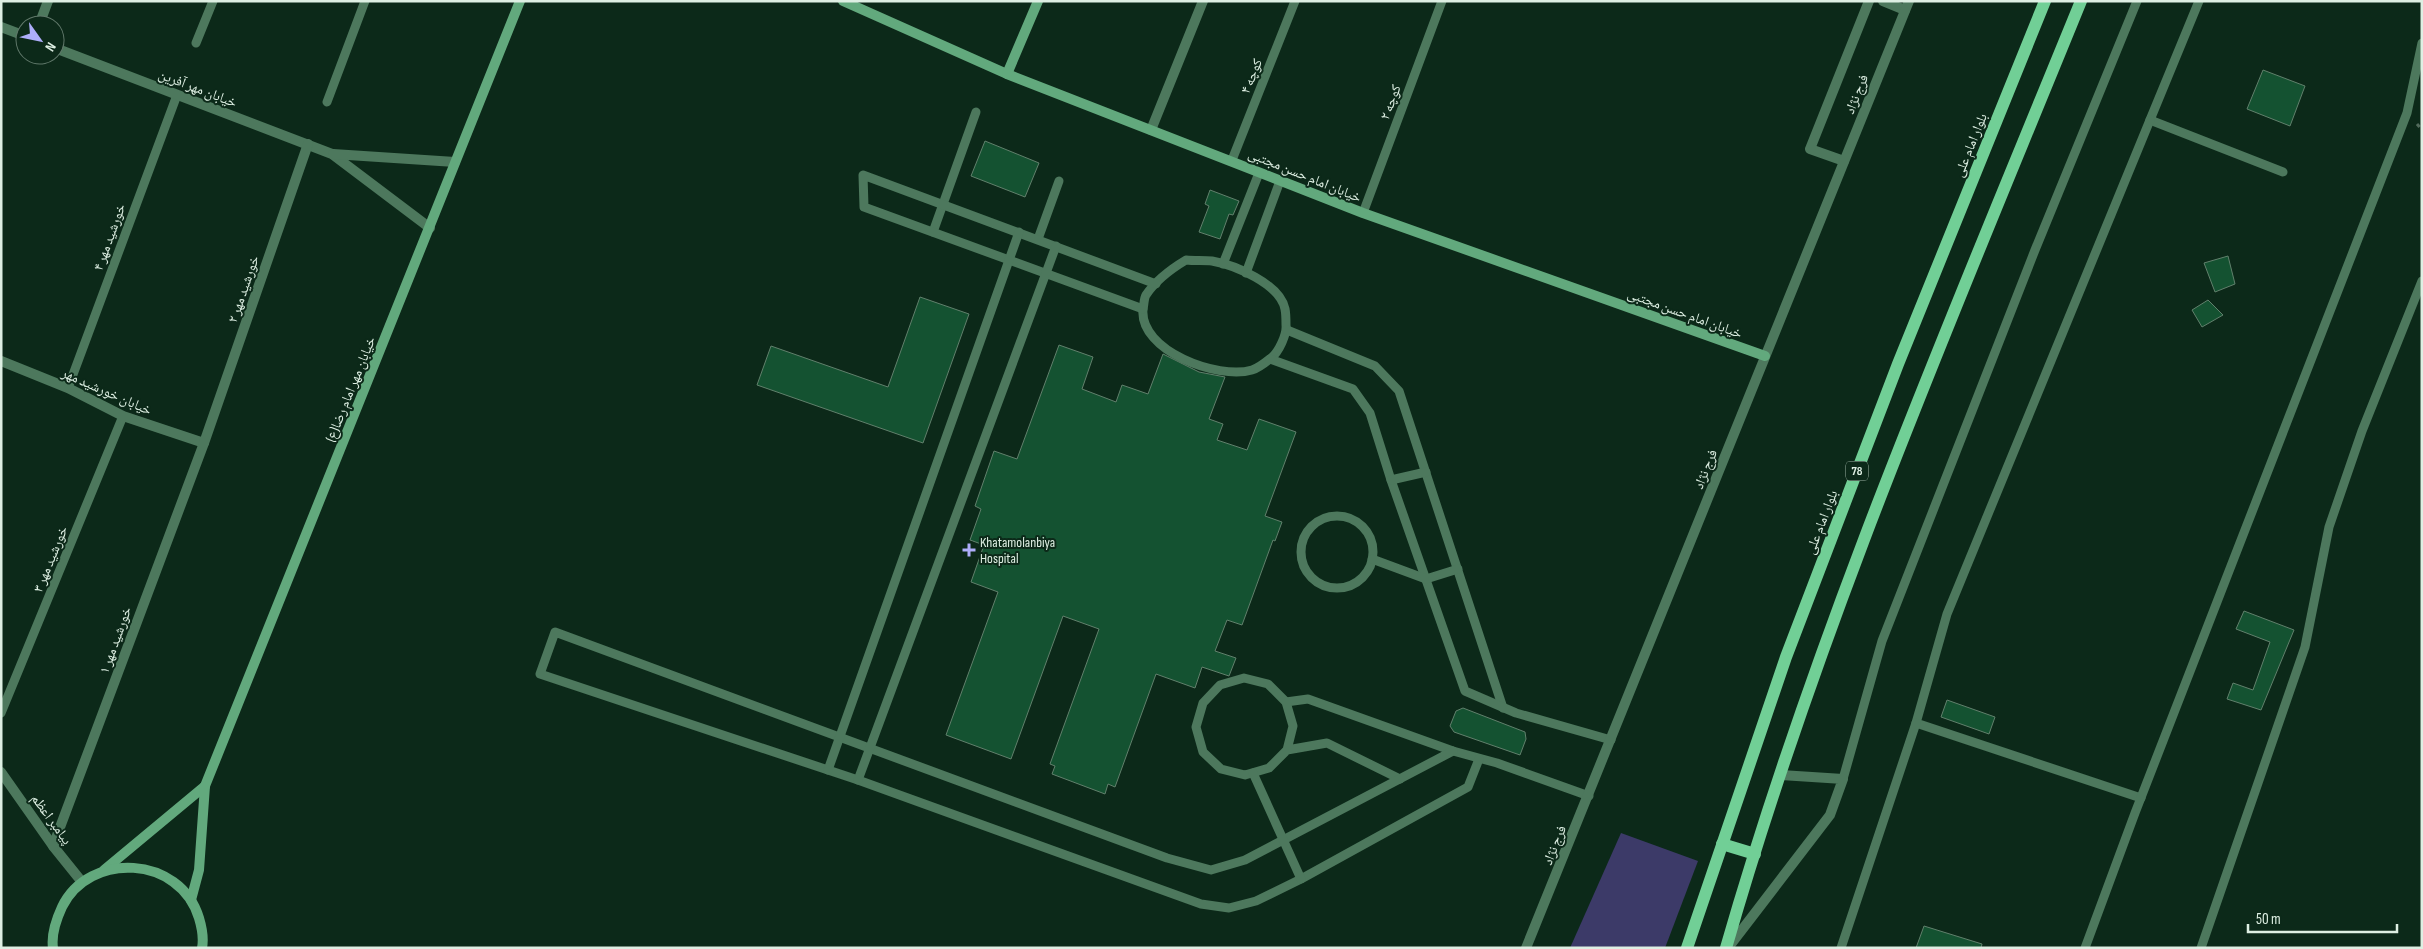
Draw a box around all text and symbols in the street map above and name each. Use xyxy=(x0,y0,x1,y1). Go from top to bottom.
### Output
north arrow xyxy=(15,15,65,65)
text: N xyxy=(41,39,60,55)
street label: کوچه ۴ xyxy=(1237,56,1266,96)
street label: خیابان مهر آفرین xyxy=(156,66,240,111)
street label: فرج نژاد xyxy=(1841,72,1873,117)
street label: کوچه ۲ xyxy=(1376,82,1405,122)
street label: بلوار امام علی xyxy=(1950,111,1992,180)
street label: خیابان امام حسن مجتبی xyxy=(1245,145,1364,207)
street label: خورشید مهر ۴ xyxy=(90,201,129,273)
street label: خورشید مهر ۲ xyxy=(224,253,263,325)
street label: خیابان امام حسن مجتبی xyxy=(1625,285,1745,343)
street label: خیابان مهر امام رضا(ع) xyxy=(322,334,380,445)
street label: خیابان خورشید مهر xyxy=(58,364,154,419)
street label: فرج نژاد xyxy=(1690,447,1722,492)
road number: 78 xyxy=(1846,462,1868,481)
street label: بلوار امام علی xyxy=(1801,488,1842,557)
street label: خورشید مهر ۳ xyxy=(29,524,71,595)
place label: Khatamolanbiya Hospital xyxy=(980,534,1055,567)
marker: Khatamolanbiya Hospital xyxy=(962,543,976,557)
street label: خورشید مهر ۱ xyxy=(96,604,135,676)
street label: پیامبر اعظم xyxy=(27,791,76,849)
street label: فرج نژاد xyxy=(1539,823,1571,868)
scale bar xyxy=(2248,902,2397,934)
text: 50 m xyxy=(2256,910,2281,929)

